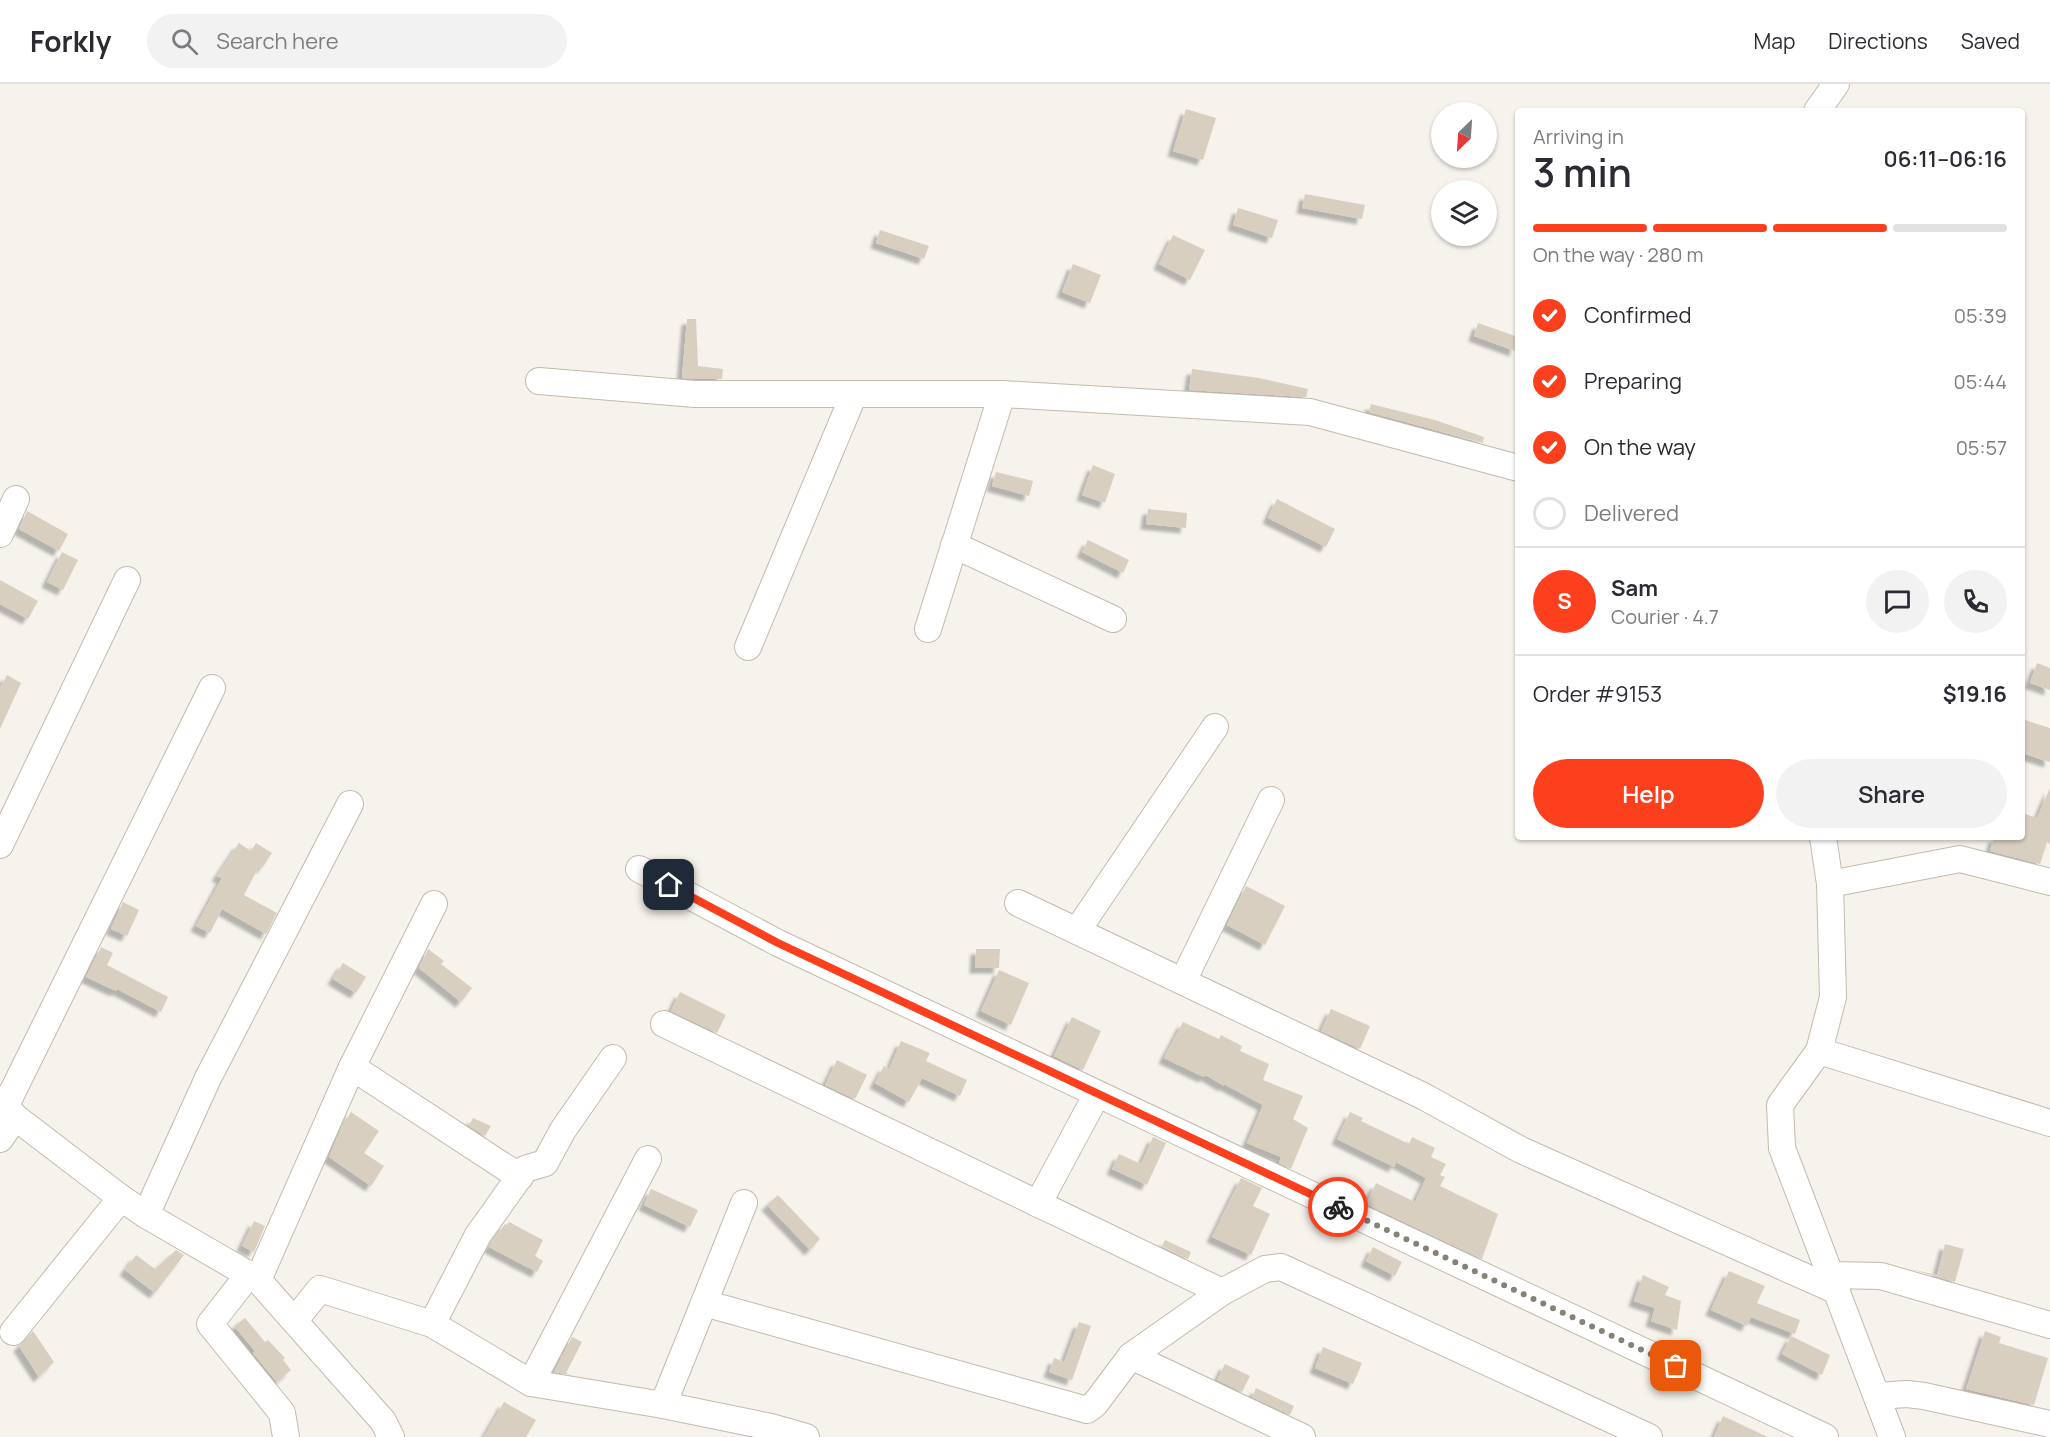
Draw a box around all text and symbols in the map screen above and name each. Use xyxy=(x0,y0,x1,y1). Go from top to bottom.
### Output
search box xyxy=(147,14,567,68)
text: Forkly xyxy=(30,22,111,60)
icon: search xyxy=(168,25,201,58)
text: Search here xyxy=(216,26,339,56)
text: Map xyxy=(1754,27,1795,55)
text: Directions xyxy=(1828,27,1928,55)
text: Saved xyxy=(1961,27,2020,55)
north arrow xyxy=(1431,102,1497,168)
map controls xyxy=(1431,102,1497,246)
text: Arriving in xyxy=(1533,123,1624,150)
text: 06:11–06:16 xyxy=(1884,144,2007,174)
text: 3 min xyxy=(1533,145,1632,199)
button: layers xyxy=(1431,180,1497,246)
text: On the way · 280 m xyxy=(1533,241,1703,268)
icon: check xyxy=(1533,299,1566,332)
text: Confirmed xyxy=(1584,300,1692,330)
text: 05:39 xyxy=(1954,302,2007,329)
icon: check xyxy=(1533,365,1566,398)
text: Preparing xyxy=(1584,366,1682,396)
text: 05:44 xyxy=(1953,368,2007,395)
icon: check xyxy=(1533,431,1566,464)
text: On the way xyxy=(1584,432,1696,462)
text: 05:57 xyxy=(1956,434,2007,461)
text: Delivered xyxy=(1584,498,1679,528)
button: chat xyxy=(1866,570,1929,633)
button: phone xyxy=(1944,570,2007,633)
text: Sam xyxy=(1611,573,1658,603)
text: S xyxy=(1557,586,1572,616)
text: Courier · 4.7 xyxy=(1611,603,1719,630)
text: Order #9153 xyxy=(1533,679,1662,709)
text: $19.16 xyxy=(1943,679,2007,709)
button: Help xyxy=(1533,759,1764,828)
button: Share xyxy=(1776,759,2007,828)
pin xyxy=(643,859,694,910)
icon: home xyxy=(652,868,685,901)
courier xyxy=(1308,1177,1368,1237)
icon: bike xyxy=(1322,1191,1355,1224)
pin xyxy=(1650,1340,1701,1391)
icon: bag xyxy=(1659,1349,1692,1382)

